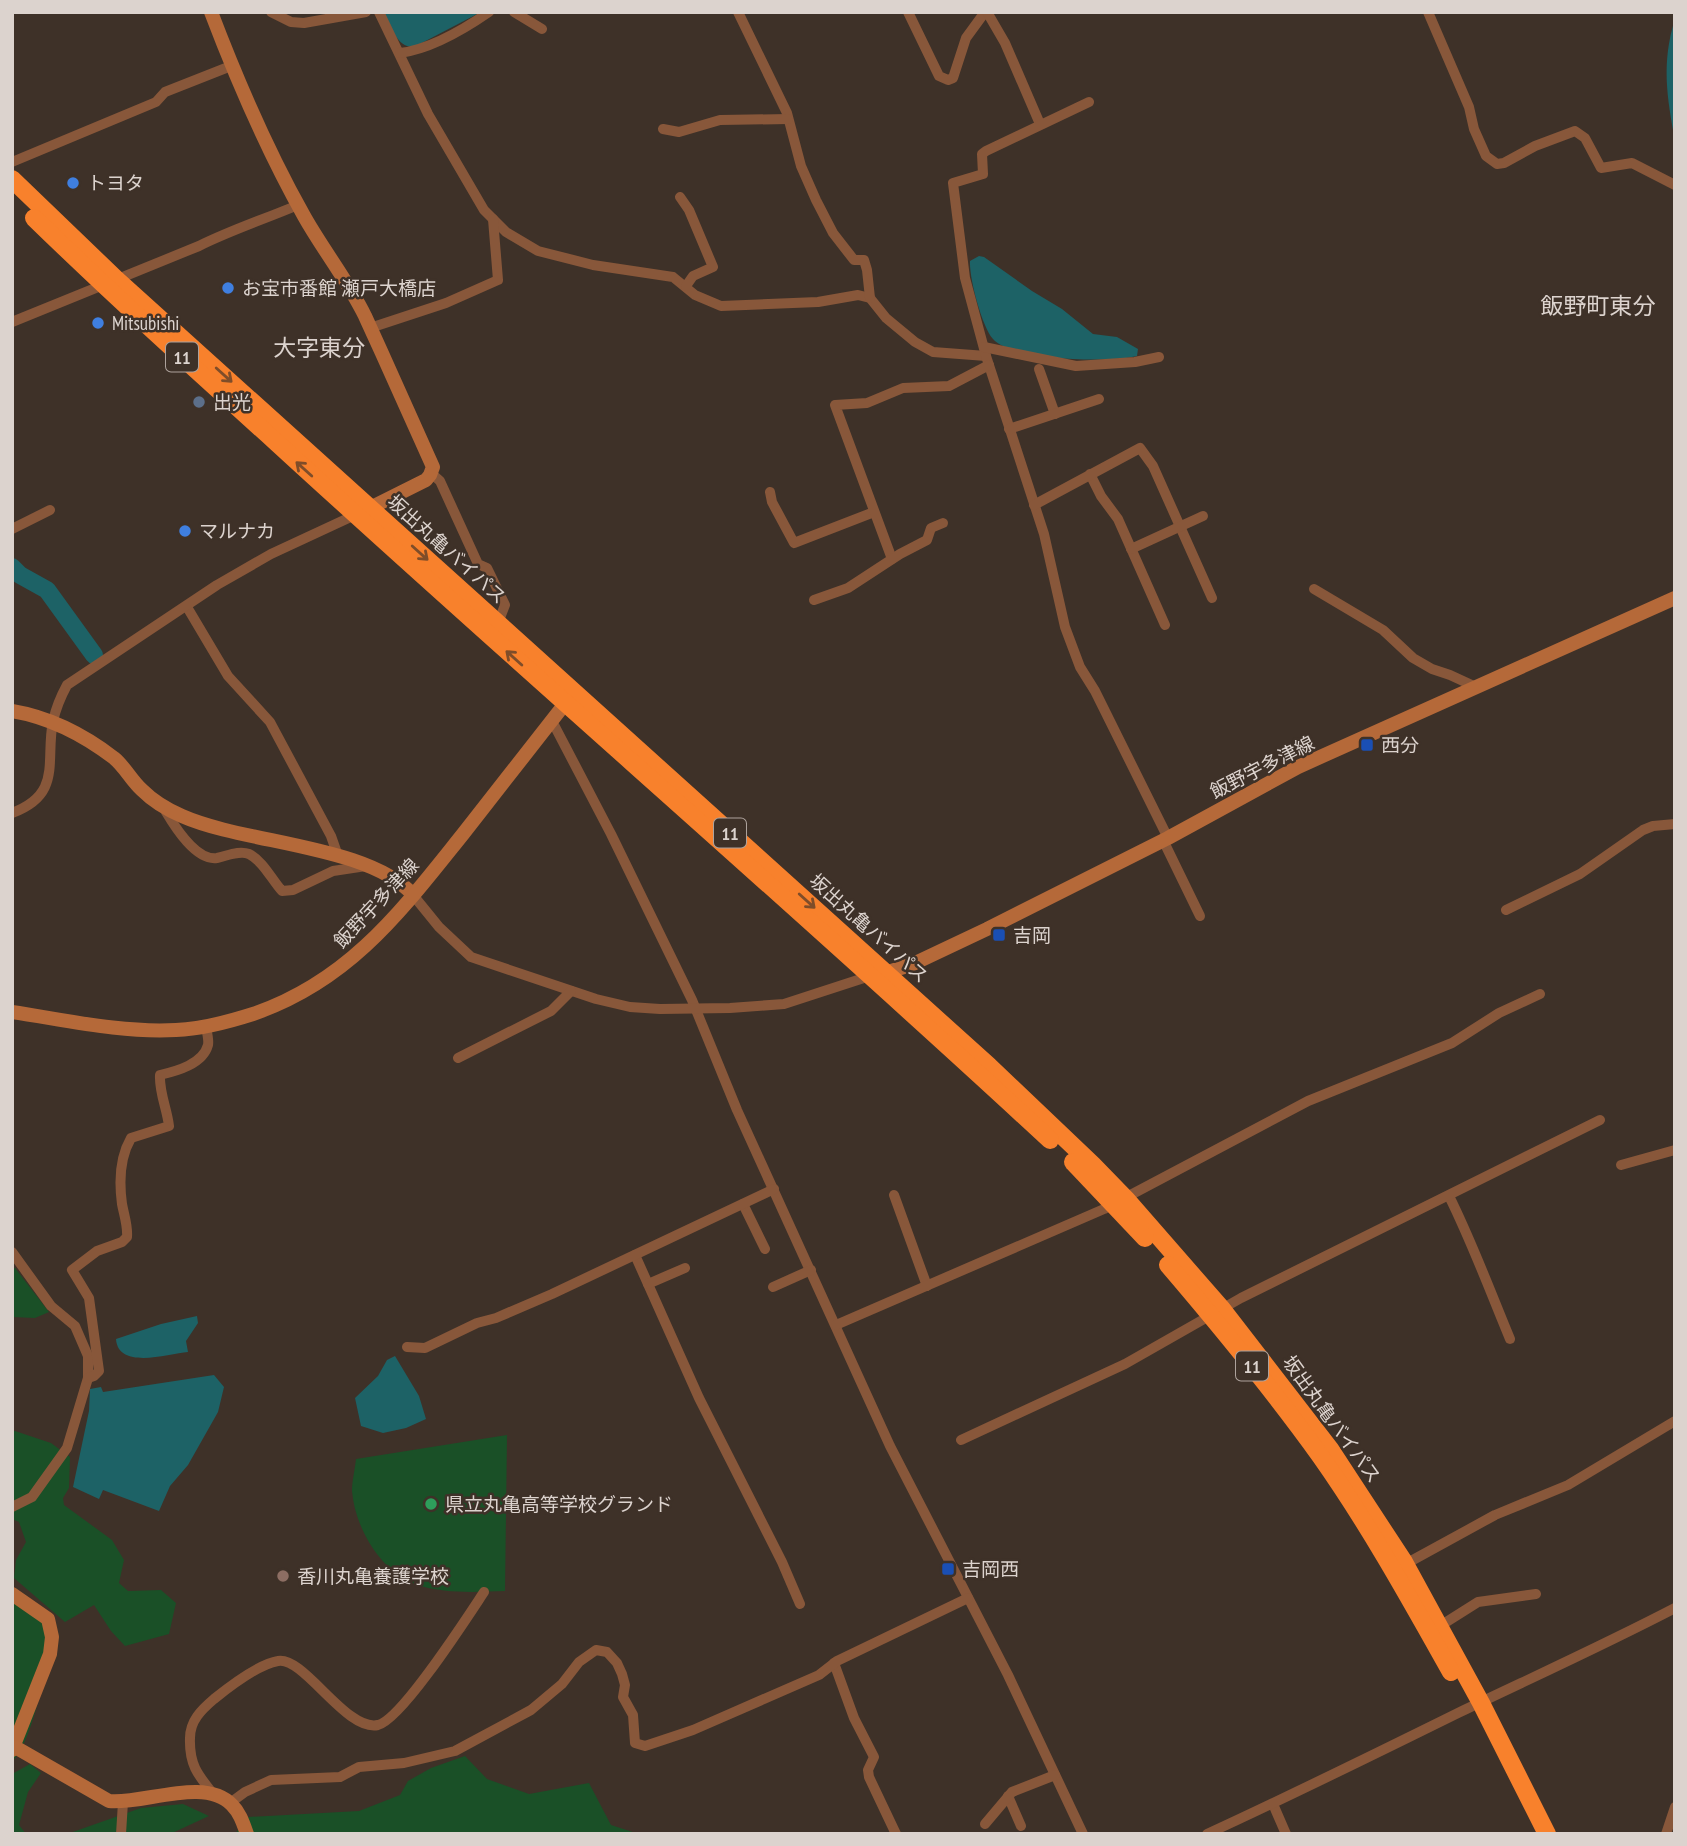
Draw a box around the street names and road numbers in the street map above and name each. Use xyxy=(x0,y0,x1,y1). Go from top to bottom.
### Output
road number: 11 xyxy=(166,342,198,372)
street label: 坂出丸亀バイパス xyxy=(383,489,511,609)
street label: 飯野宇多津線 xyxy=(1206,730,1318,804)
road number: 11 xyxy=(714,818,746,848)
street label: 飯野宇多津線 xyxy=(328,853,424,953)
street label: 坂出丸亀バイパス xyxy=(805,868,933,988)
street label: 坂出丸亀バイパス xyxy=(1278,1351,1386,1487)
road number: 11 xyxy=(1236,1352,1268,1380)

